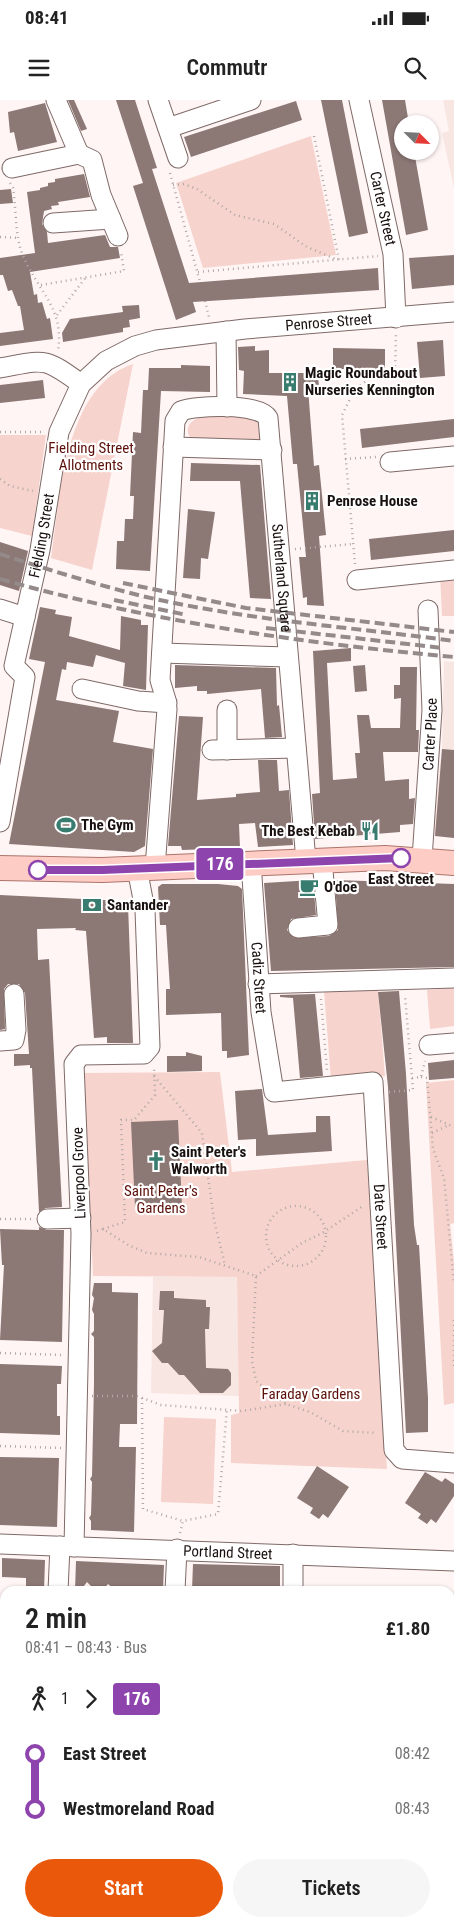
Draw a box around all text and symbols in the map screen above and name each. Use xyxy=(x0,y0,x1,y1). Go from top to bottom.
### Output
text: 08:41 xyxy=(25,6,69,29)
icon: menu xyxy=(25,54,53,82)
icon: search xyxy=(401,54,429,82)
text: Commutr xyxy=(187,55,267,80)
north arrow xyxy=(394,115,439,160)
map controls xyxy=(394,115,439,160)
street label: Carter Street xyxy=(366,170,400,247)
street label: Penrose Street xyxy=(285,310,373,335)
place label: Magic Roundabout Nurseries Kennington xyxy=(305,364,435,399)
building icon: Magic Roundabout Nurseries Kennington xyxy=(279,371,301,393)
park label: Fielding Street Allotments xyxy=(48,439,134,474)
building icon: Penrose House xyxy=(301,490,323,512)
street label: Fielding Street xyxy=(25,492,58,580)
place label: Penrose House xyxy=(327,492,418,510)
street label: Sutherland Square xyxy=(268,523,295,633)
street label: Carter Place xyxy=(419,697,441,771)
sports icon: The Gym xyxy=(55,814,77,836)
place label: The Gym xyxy=(81,816,134,834)
restaurant icon: The Best Kebab xyxy=(359,820,381,842)
place label: The Best Kebab xyxy=(261,822,355,840)
line badge: 176 xyxy=(191,848,249,880)
marker: East Street xyxy=(391,848,411,868)
text: 176 xyxy=(206,853,234,874)
unlabelled marker xyxy=(28,860,48,880)
place label: East Street xyxy=(368,870,434,888)
cafe icon: O'doe xyxy=(298,876,320,898)
place label: O'doe xyxy=(324,878,357,896)
bank icon: Santander xyxy=(81,894,103,916)
place label: Santander xyxy=(107,896,168,914)
street label: Cadiz Street xyxy=(247,941,270,1014)
street label: Liverpool Grove xyxy=(68,1127,90,1219)
place label: Saint Peter's Walworth xyxy=(171,1143,247,1178)
church icon: Saint Peter's Walworth xyxy=(145,1150,167,1172)
park label: Saint Peter's Gardens xyxy=(124,1182,198,1217)
street label: Date Street xyxy=(370,1183,392,1250)
park label: Faraday Gardens xyxy=(262,1385,361,1403)
street label: Portland Street xyxy=(183,1542,273,1563)
text: 2 min xyxy=(25,1602,87,1635)
text: £1.80 xyxy=(386,1617,430,1640)
text: 08:41 – 08:43 · Bus xyxy=(25,1638,147,1657)
icon: walk xyxy=(25,1685,53,1713)
icon: forward xyxy=(77,1685,105,1713)
text: 176 xyxy=(123,1688,150,1709)
text: 1 xyxy=(61,1689,69,1708)
text: East Street xyxy=(63,1742,146,1765)
text: 08:42 xyxy=(395,1744,430,1763)
text: Westmoreland Road xyxy=(63,1797,214,1820)
text: 08:43 xyxy=(395,1799,430,1818)
button: Start xyxy=(25,1859,223,1917)
button: Tickets xyxy=(233,1859,430,1917)

